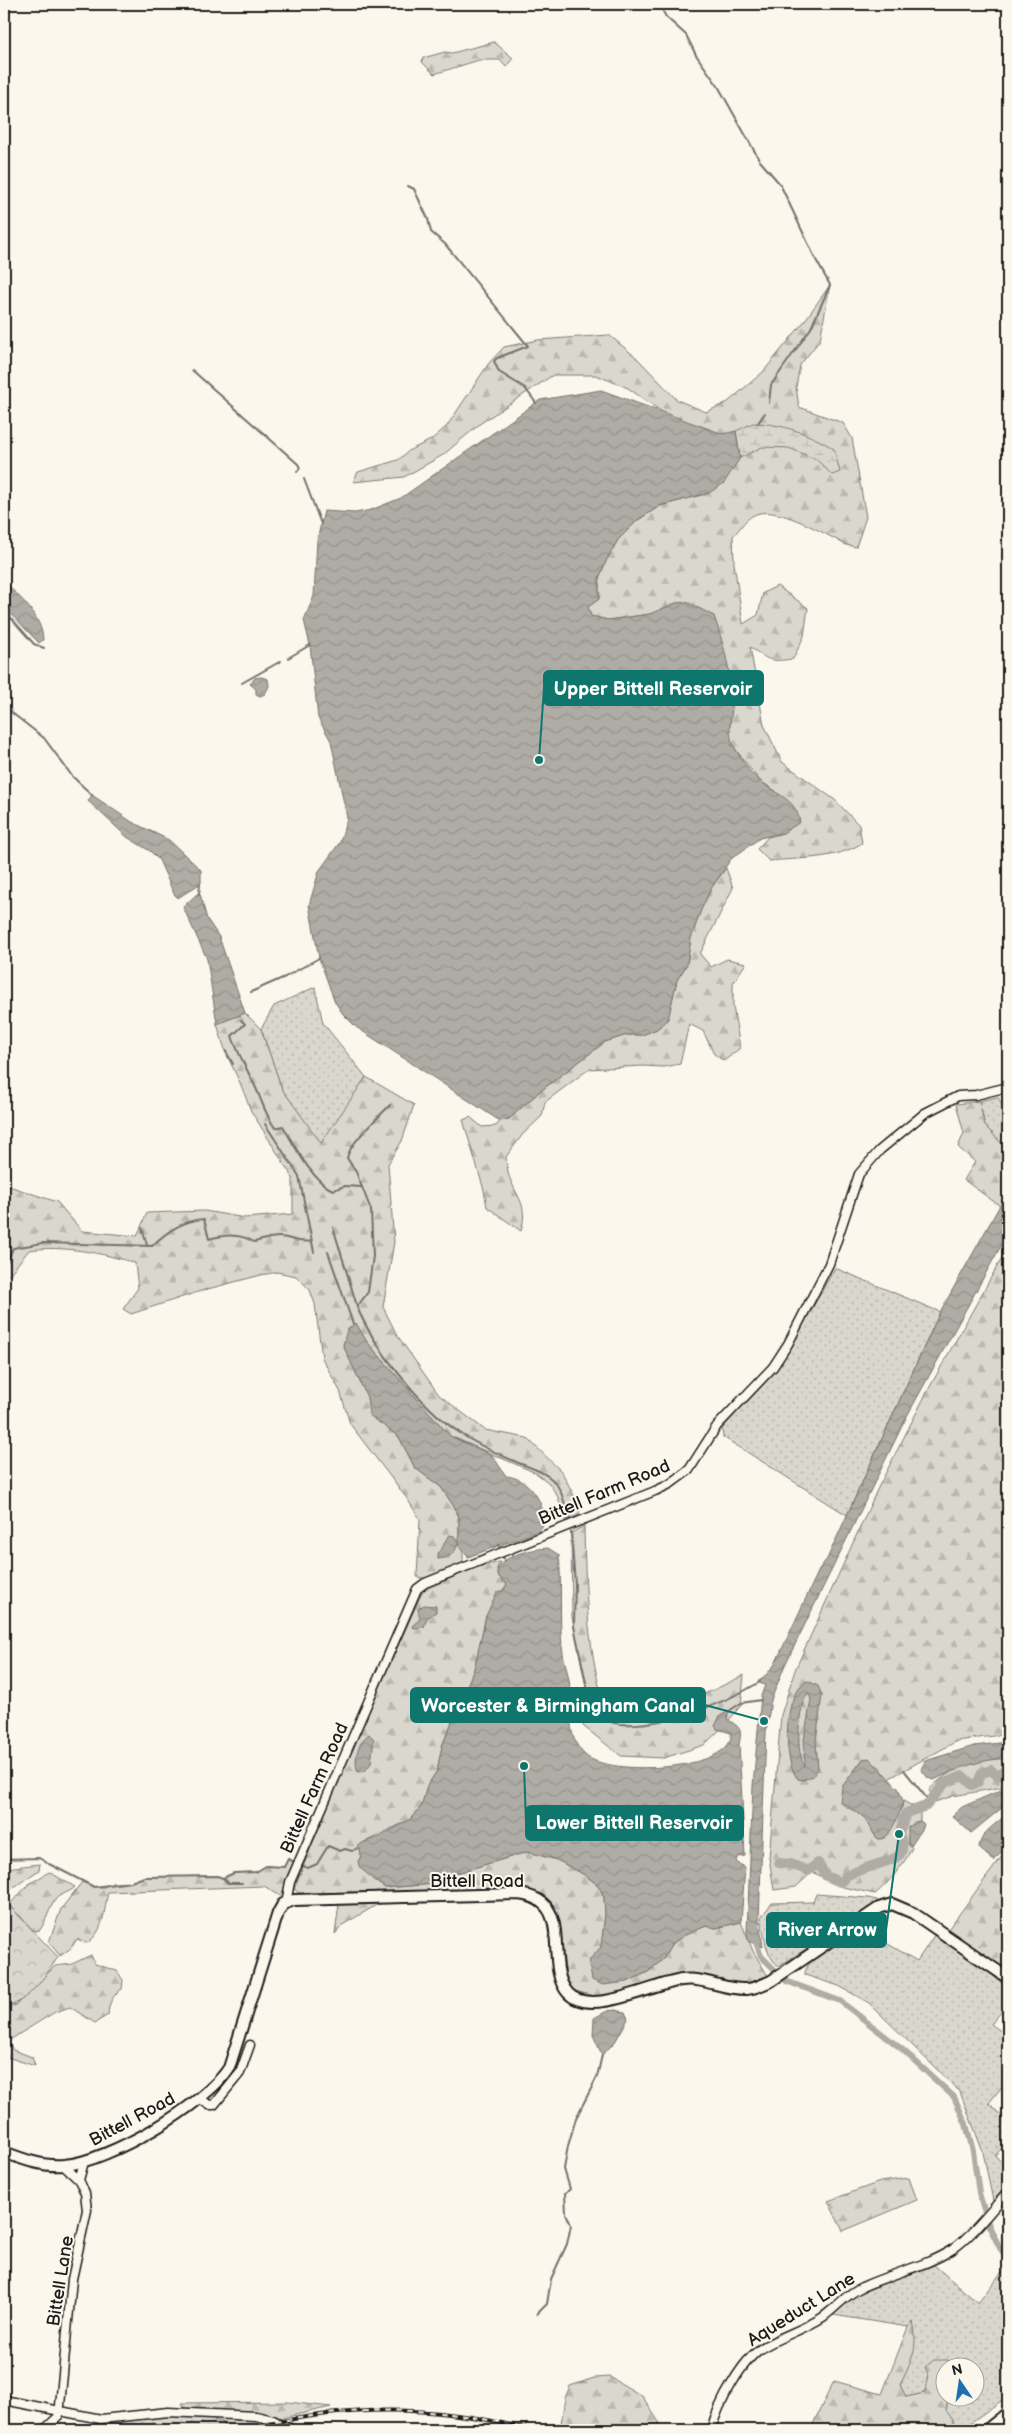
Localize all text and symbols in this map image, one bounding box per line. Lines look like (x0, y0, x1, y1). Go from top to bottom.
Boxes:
callout: Upper Bittell Reservoir (544, 671, 763, 705)
text: Upper Bittell Reservoir (554, 678, 753, 701)
street label: Bittell Farm Road (535, 1455, 673, 1530)
callout: Worcester & Birmingham Canal (411, 1688, 705, 1722)
text: Worcester & Birmingham Canal (421, 1695, 695, 1718)
street label: Bittell Farm Road (276, 1720, 353, 1857)
callout: Lower Bittell Reservoir (526, 1806, 743, 1840)
text: Lower Bittell Reservoir (536, 1812, 733, 1835)
street label: Bittell Road (430, 1871, 524, 1892)
callout: River Arrow (767, 1913, 886, 1947)
text: River Arrow (777, 1919, 877, 1942)
street label: Bittell Road (86, 2088, 179, 2151)
street label: Bittell Lane (43, 2234, 78, 2328)
street label: Aqueduct Lane (744, 2268, 859, 2351)
north arrow (934, 2356, 984, 2406)
text: N (950, 2360, 964, 2379)

